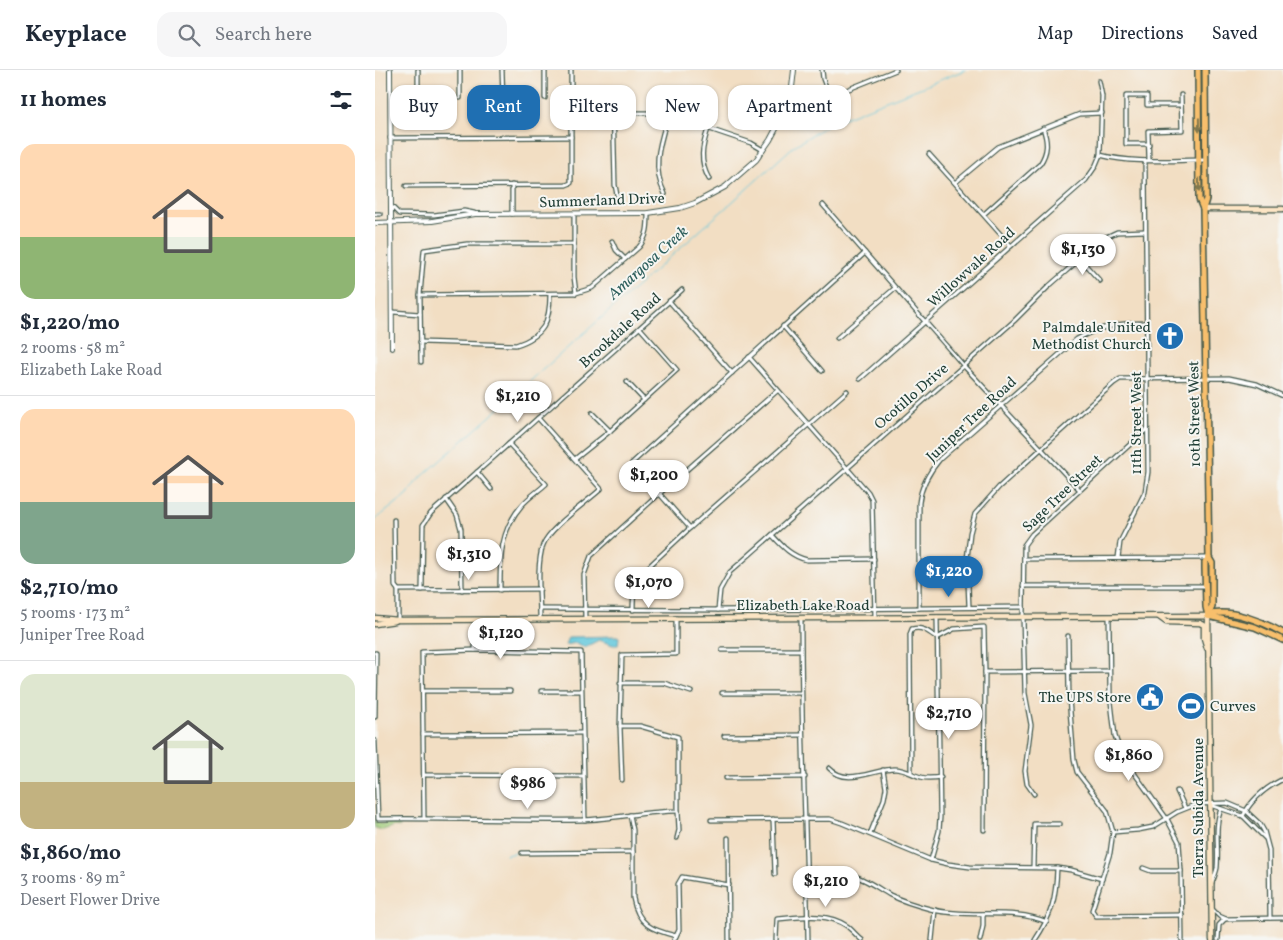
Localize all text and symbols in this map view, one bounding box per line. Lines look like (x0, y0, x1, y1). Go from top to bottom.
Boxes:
search box (157, 12, 507, 57)
text: Keyplace (25, 18, 127, 52)
icon: search (175, 21, 203, 49)
text: Search here (215, 22, 312, 48)
text: Map (1037, 22, 1073, 47)
text: Directions (1101, 22, 1184, 47)
text: Saved (1212, 22, 1258, 47)
chip: Buy (390, 85, 457, 130)
chip: Rent (467, 85, 540, 130)
chip: Filters (550, 85, 636, 130)
chip: New (646, 85, 718, 130)
chip: Apartment (728, 85, 851, 130)
text: 11 homes (20, 86, 107, 115)
icon: filters (327, 86, 355, 114)
one-way arrow (1195, 117, 1203, 133)
icon: home (143, 176, 233, 266)
one-way arrow (1195, 177, 1203, 193)
street label: Summerland Drive (539, 189, 665, 214)
water label: Amargosa Creek (603, 221, 694, 306)
street label: Willowvale Road (924, 223, 1020, 313)
pin: $1,130 (1042, 234, 1124, 276)
text: $1,130 (1061, 239, 1105, 261)
street label: Brookdale Road (575, 289, 667, 374)
text: $1,220/mo (20, 309, 120, 338)
place label: Palmdale United Methodist Church (1032, 318, 1151, 356)
church icon: Palmdale United Methodist Church (1155, 321, 1185, 351)
text: 2 rooms · 58 m² (20, 338, 125, 360)
street label: Ocotillo Drive (870, 359, 954, 435)
text: Elizabeth Lake Road (20, 360, 162, 382)
street label: 10th Street West (1184, 361, 1207, 467)
street label: 11th Street West (1127, 371, 1148, 475)
street label: Juniper Tree Road (922, 373, 1022, 468)
pin: $1,210 (477, 380, 559, 423)
text: $1,210 (496, 386, 540, 408)
icon: home (143, 442, 233, 532)
street label: Sage Tree Street (1018, 450, 1108, 538)
pin: $1,200 (613, 460, 695, 502)
text: $1,200 (630, 465, 678, 487)
pin: $1,310 (428, 538, 510, 581)
text: $1,310 (447, 544, 491, 566)
pin: $1,220 (908, 556, 990, 598)
text: $1,220 (926, 561, 972, 583)
pin: $1,070 (608, 566, 690, 609)
text: $1,070 (626, 572, 672, 594)
text: $2,710/mo (20, 574, 118, 603)
street label: Elizabeth Lake Road (736, 596, 870, 617)
text: 5 rooms · 173 m² (20, 603, 130, 625)
pin: $1,120 (460, 618, 542, 660)
text: $1,120 (479, 623, 523, 645)
text: Juniper Tree Road (20, 625, 145, 647)
public building icon: The UPS Store (1135, 682, 1165, 712)
place label: The UPS Store (1039, 688, 1131, 709)
sports icon: Curves (1176, 691, 1206, 721)
place label: Curves (1210, 697, 1256, 718)
pin: $2,710 (908, 698, 990, 740)
text: $2,710 (926, 703, 972, 725)
icon: home (143, 707, 233, 797)
street label: Tierra Subida Avenue (1189, 738, 1210, 878)
pin: $1,860 (1088, 740, 1170, 782)
text: $1,860 (1105, 745, 1153, 767)
pin: $986 (498, 768, 558, 810)
text: $986 (510, 773, 546, 795)
text: $1,860/mo (20, 839, 121, 868)
pin: $1,210 (785, 866, 867, 908)
text: 3 rooms · 89 m² (20, 868, 125, 890)
text: $1,210 (804, 871, 848, 893)
text: Desert Flower Drive (20, 890, 160, 912)

